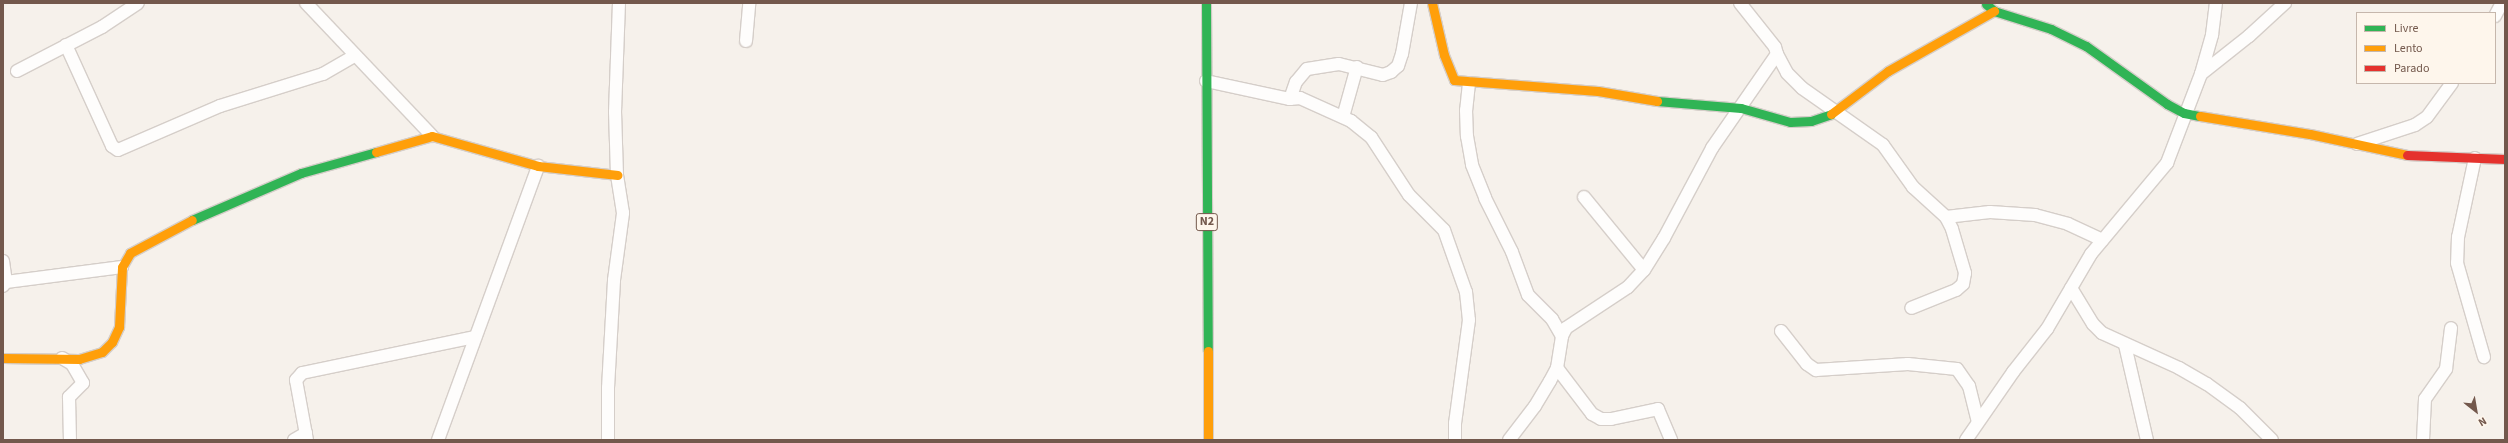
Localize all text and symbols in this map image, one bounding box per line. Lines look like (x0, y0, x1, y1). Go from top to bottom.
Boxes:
legend (2356, 12, 2496, 84)
text: Livre (2394, 20, 2418, 37)
text: Lento (2394, 40, 2423, 57)
text: Parado (2394, 60, 2429, 77)
road number: N2 (1195, 212, 1219, 232)
north arrow (2456, 391, 2496, 431)
text: N (2475, 413, 2489, 430)

